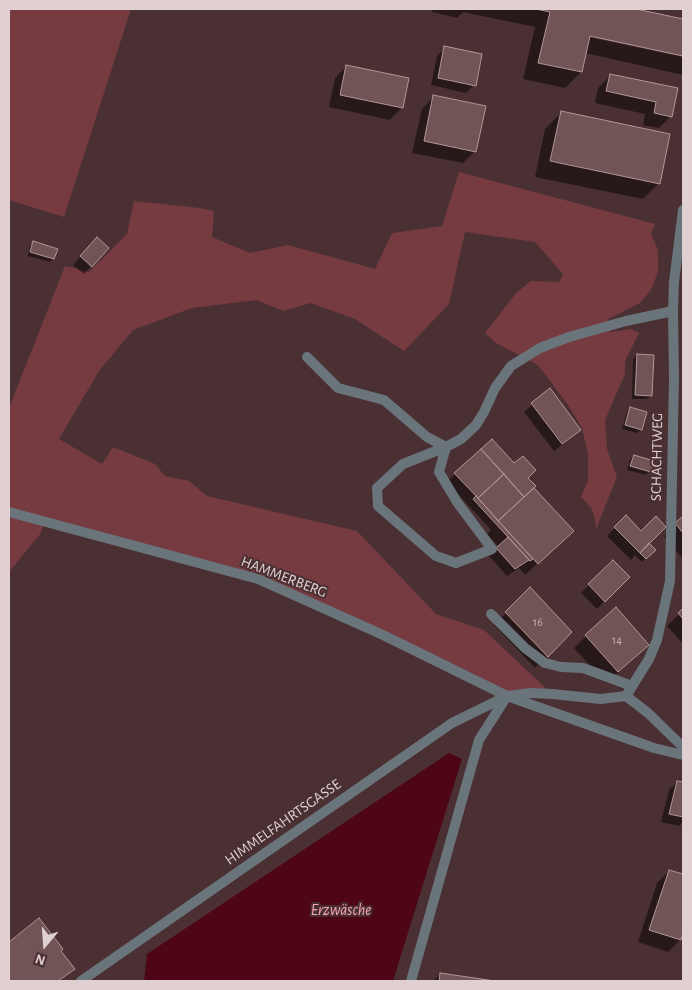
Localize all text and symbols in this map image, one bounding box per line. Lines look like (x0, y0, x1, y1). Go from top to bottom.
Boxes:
street label: SCHACHTWEG (647, 413, 667, 501)
street label: HAMMERBERG (238, 552, 330, 602)
house number: 16 (533, 615, 543, 629)
house number: 14 (612, 633, 622, 647)
street label: HIMMELFAHRTSGASSE (222, 775, 344, 869)
water label: Erzwäsche (311, 900, 371, 920)
north arrow (20, 920, 70, 970)
text: N (34, 951, 47, 967)

